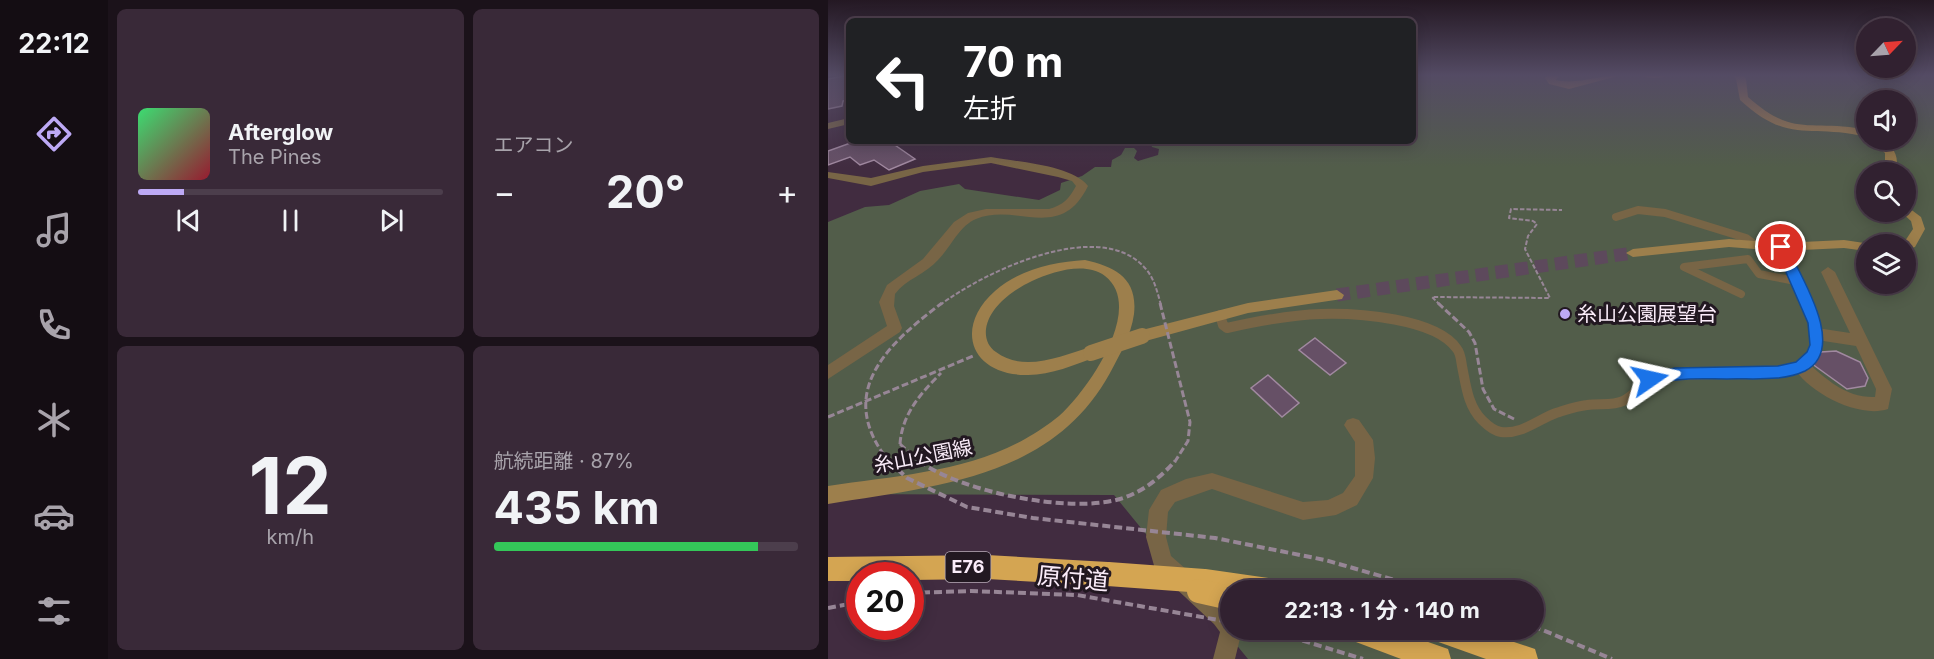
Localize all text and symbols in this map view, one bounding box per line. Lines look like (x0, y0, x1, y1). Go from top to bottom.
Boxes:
north arrow (1856, 18, 1916, 78)
map controls (1856, 18, 1916, 294)
text: 22:12 (18, 27, 90, 60)
text: 70 m (963, 36, 1063, 87)
icon: left (864, 42, 942, 120)
button: sound (1856, 90, 1916, 150)
text: 左折 (963, 92, 1017, 125)
icon: directions (33, 113, 75, 155)
text: Afterglow (228, 119, 333, 145)
text: エアコン (494, 133, 574, 157)
text: The Pines (228, 145, 322, 169)
button: search (1856, 162, 1916, 222)
text: 20° (606, 164, 685, 219)
text: − (494, 172, 515, 212)
text: + (776, 172, 798, 212)
icon: previous (172, 204, 205, 237)
icon: pause (274, 204, 307, 237)
icon: next (375, 204, 408, 237)
icon: music (33, 209, 75, 251)
pin (1755, 221, 1806, 272)
icon: arrive (1764, 230, 1797, 263)
button: layers (1856, 234, 1916, 294)
place label: 糸山公園展望台 (1577, 302, 1717, 326)
icon: phone (33, 304, 75, 346)
marker: 糸山公園展望台 (1558, 307, 1572, 321)
position arrow (1618, 347, 1682, 411)
icon: climate (33, 399, 75, 441)
street label: 糸山公園線 (872, 435, 974, 477)
text: 12 (249, 438, 332, 533)
text: 航続距離 · 87% (494, 449, 634, 473)
text: 435 km (494, 480, 660, 535)
icon: car (33, 495, 75, 537)
text: km/h (266, 525, 314, 549)
road number: E76 (946, 552, 990, 582)
street label: 原付道 (1036, 561, 1110, 596)
speed limit sign: 20 (846, 562, 924, 640)
icon: filters (33, 590, 75, 632)
text: 22:13 · 1 分 · 140 m (1284, 597, 1480, 623)

